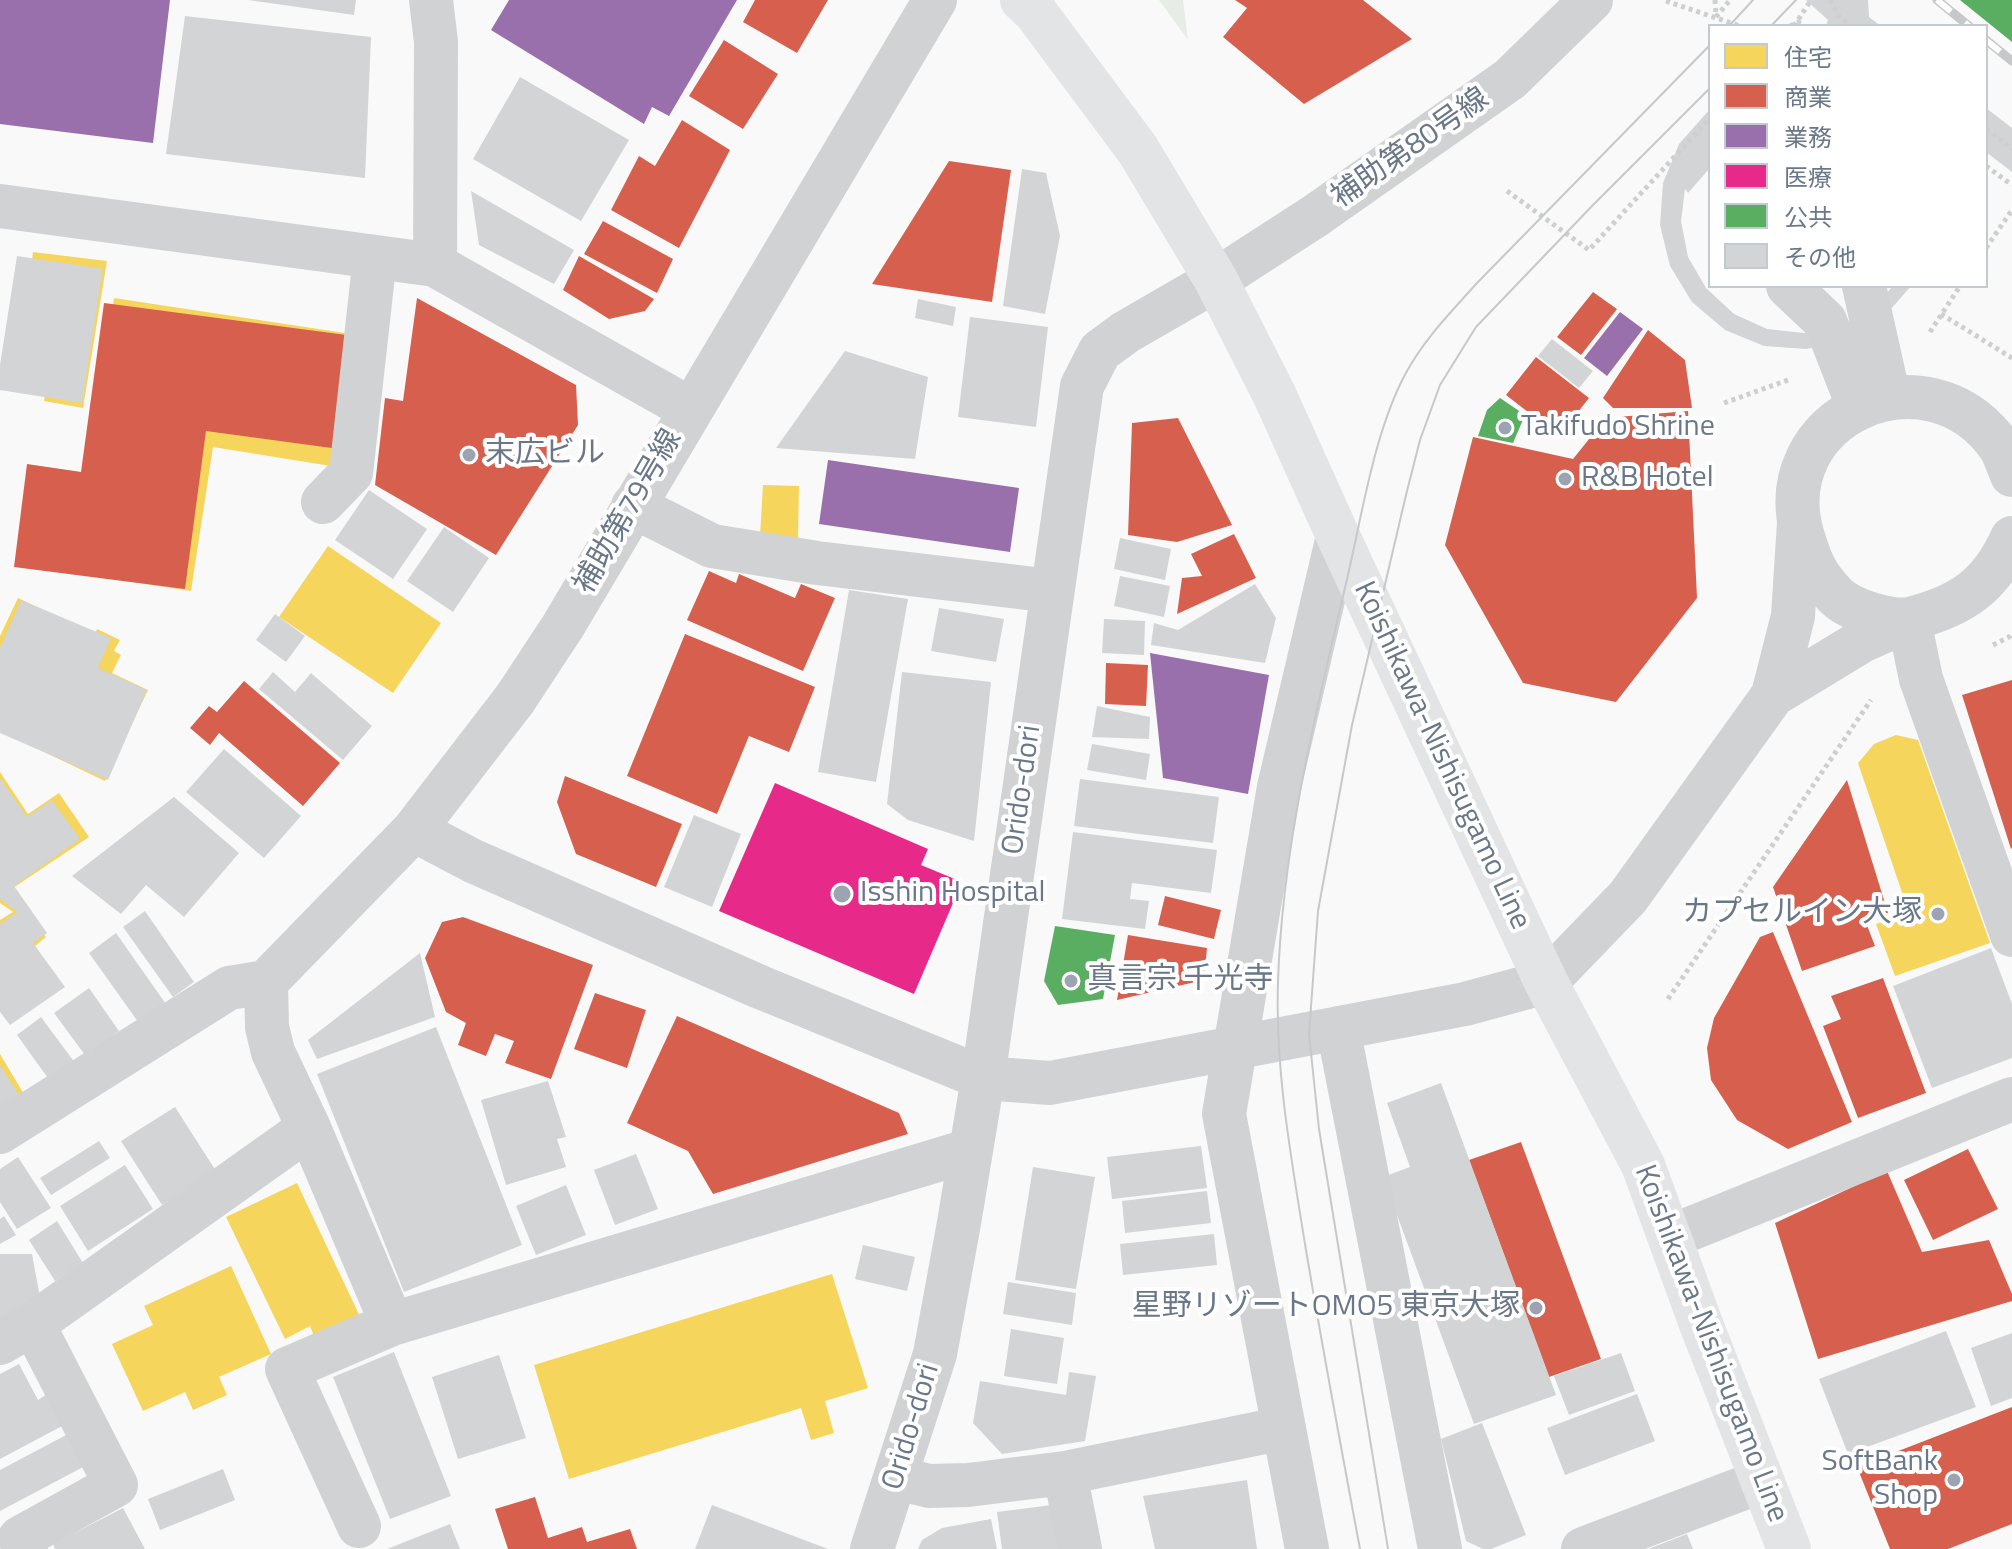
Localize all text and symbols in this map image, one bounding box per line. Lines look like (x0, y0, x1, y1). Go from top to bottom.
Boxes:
legend (1708, 24, 1988, 288)
text: 住宅 (1784, 39, 1832, 75)
text: 商業 (1784, 79, 1832, 115)
street label: 補助第80号線 (1325, 82, 1497, 216)
text: 業務 (1784, 119, 1832, 155)
text: 医療 (1784, 159, 1832, 195)
text: 公共 (1784, 199, 1832, 235)
text: その他 (1784, 239, 1856, 275)
place label: Takifudo Shrine (1521, 410, 1715, 446)
marker: Takifudo Shrine (1496, 419, 1514, 437)
street label: 補助第79号線 (568, 423, 690, 601)
place label: 末広ビル (485, 437, 605, 473)
marker: 末広ビル (460, 446, 478, 464)
place label: R&B Hotel (1581, 461, 1714, 497)
marker: R&B Hotel (1556, 470, 1574, 488)
street label: Koishikawa-Nishisugamo Line (1345, 576, 1537, 936)
street label: Orido-dori (996, 723, 1050, 857)
place label: Isshin Hospital (860, 876, 1045, 912)
marker: Isshin Hospital (831, 883, 853, 905)
place label: カプセルイン大塚 (1682, 896, 1922, 932)
marker: カプセルイン大塚 (1929, 905, 1947, 923)
place label: 真言宗 千光寺 (1087, 963, 1274, 999)
marker: 真言宗 千光寺 (1062, 972, 1080, 990)
street label: Koishikawa-Nishisugamo Line (1625, 1160, 1795, 1528)
place label: 星野リゾートOMO5 東京大塚 (1132, 1290, 1520, 1326)
marker: 星野リゾートOMO5 東京大塚 (1527, 1299, 1545, 1317)
street label: Orido-dori (876, 1359, 948, 1495)
place label: SoftBank Shop (1821, 1445, 1938, 1516)
marker: SoftBank Shop (1945, 1471, 1963, 1489)

